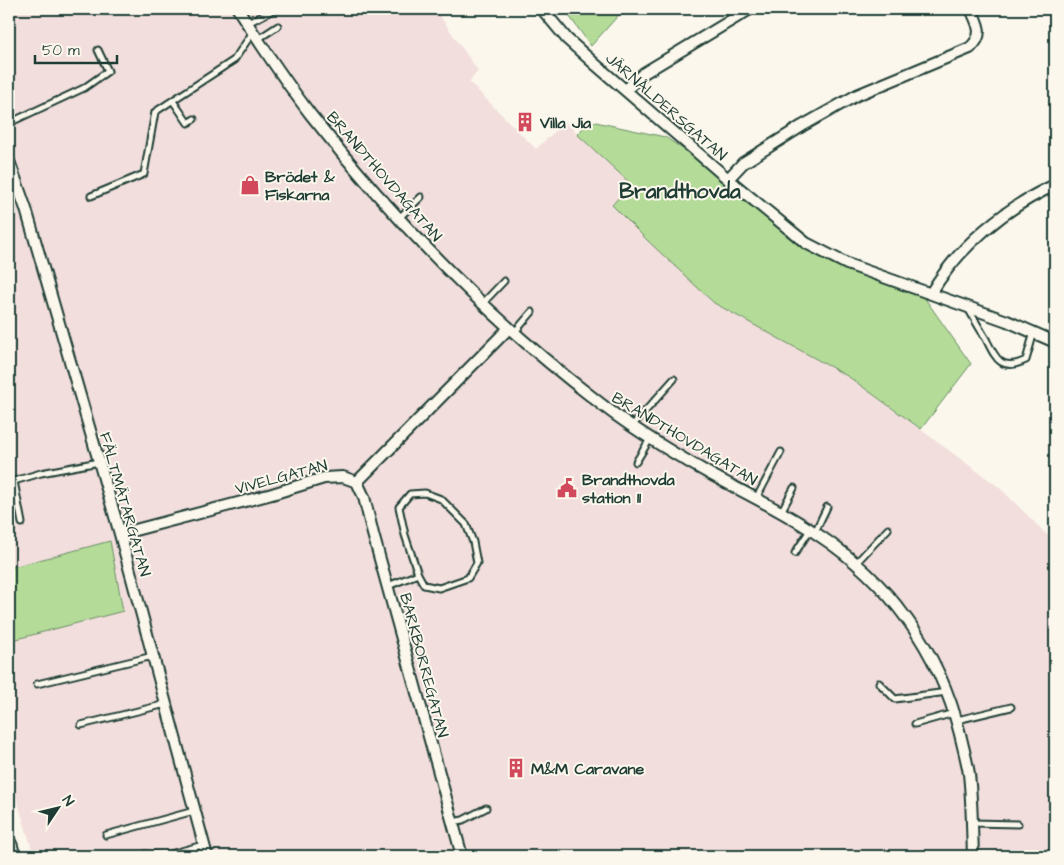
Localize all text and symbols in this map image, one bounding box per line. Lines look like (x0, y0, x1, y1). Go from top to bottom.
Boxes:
scale bar (35, 32, 118, 64)
text: 50 m (42, 40, 80, 61)
street label: JÄRNÅLDERSGATAN (601, 48, 732, 166)
street label: BRANDTHOVDAGATAN (321, 107, 447, 247)
building icon: Villa Jia (514, 111, 536, 133)
place label: Villa Jia (539, 112, 592, 134)
place label: Brödet & Fiskarna (265, 166, 336, 206)
shop icon: Brödet & Fiskarna (239, 174, 261, 196)
district label: Brandthovda (619, 177, 741, 206)
street label: BRANDTHOVDAGATAN (608, 387, 761, 491)
street label: FÄLTMÄTARGATAN (94, 430, 156, 579)
street label: VIVELGATAN (233, 454, 330, 500)
place label: Brandthovda station 11 (582, 469, 675, 509)
public building icon: Brandthovda station 11 (556, 477, 578, 499)
street label: BARKBORREGATAN (394, 591, 454, 740)
building icon: M&M Caravane (505, 757, 527, 779)
place label: M&M Caravane (531, 758, 644, 780)
north arrow (32, 782, 82, 832)
text: N (57, 792, 79, 811)

